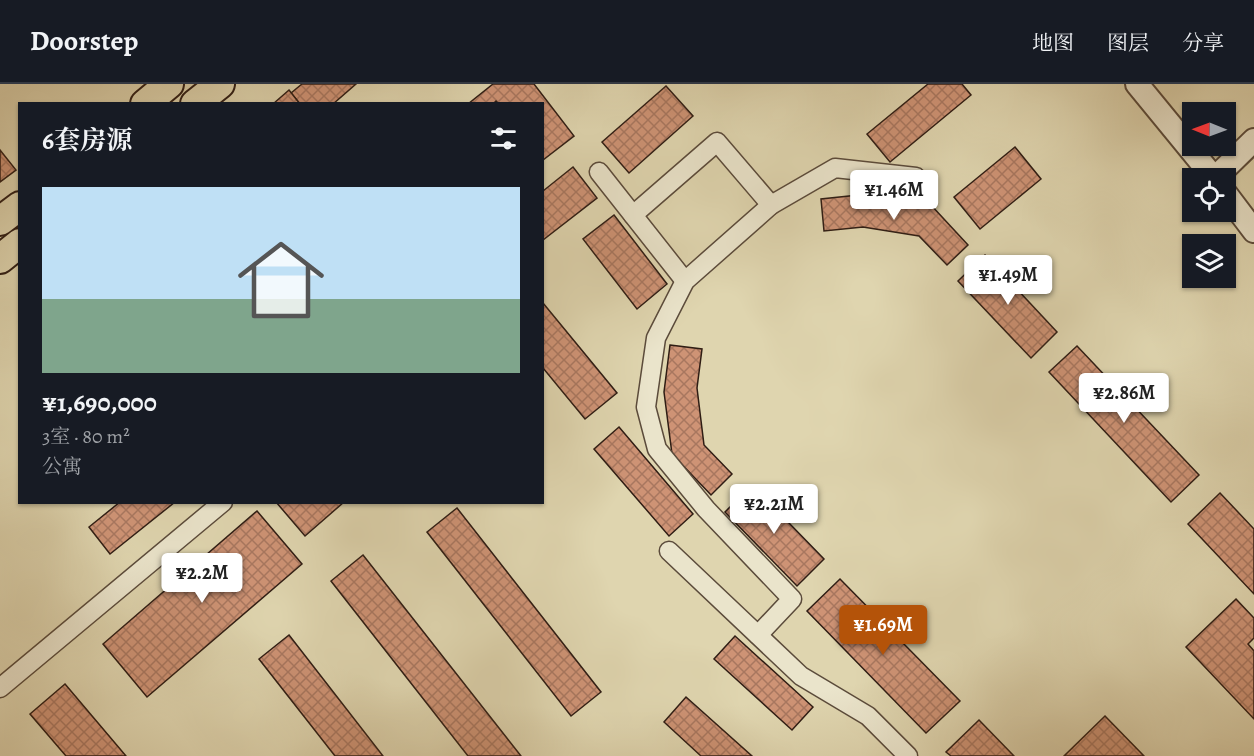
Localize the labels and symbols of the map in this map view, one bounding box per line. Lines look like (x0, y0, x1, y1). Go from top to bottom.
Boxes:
north arrow (1182, 102, 1236, 156)
pin: ¥1.46M (845, 170, 943, 221)
pin: ¥1.49M (959, 255, 1057, 306)
pin: ¥2.86M (1075, 373, 1173, 424)
pin: ¥2.21M (725, 484, 823, 535)
pin: ¥2.2M (160, 553, 244, 604)
pin: ¥1.69M (834, 605, 932, 656)

